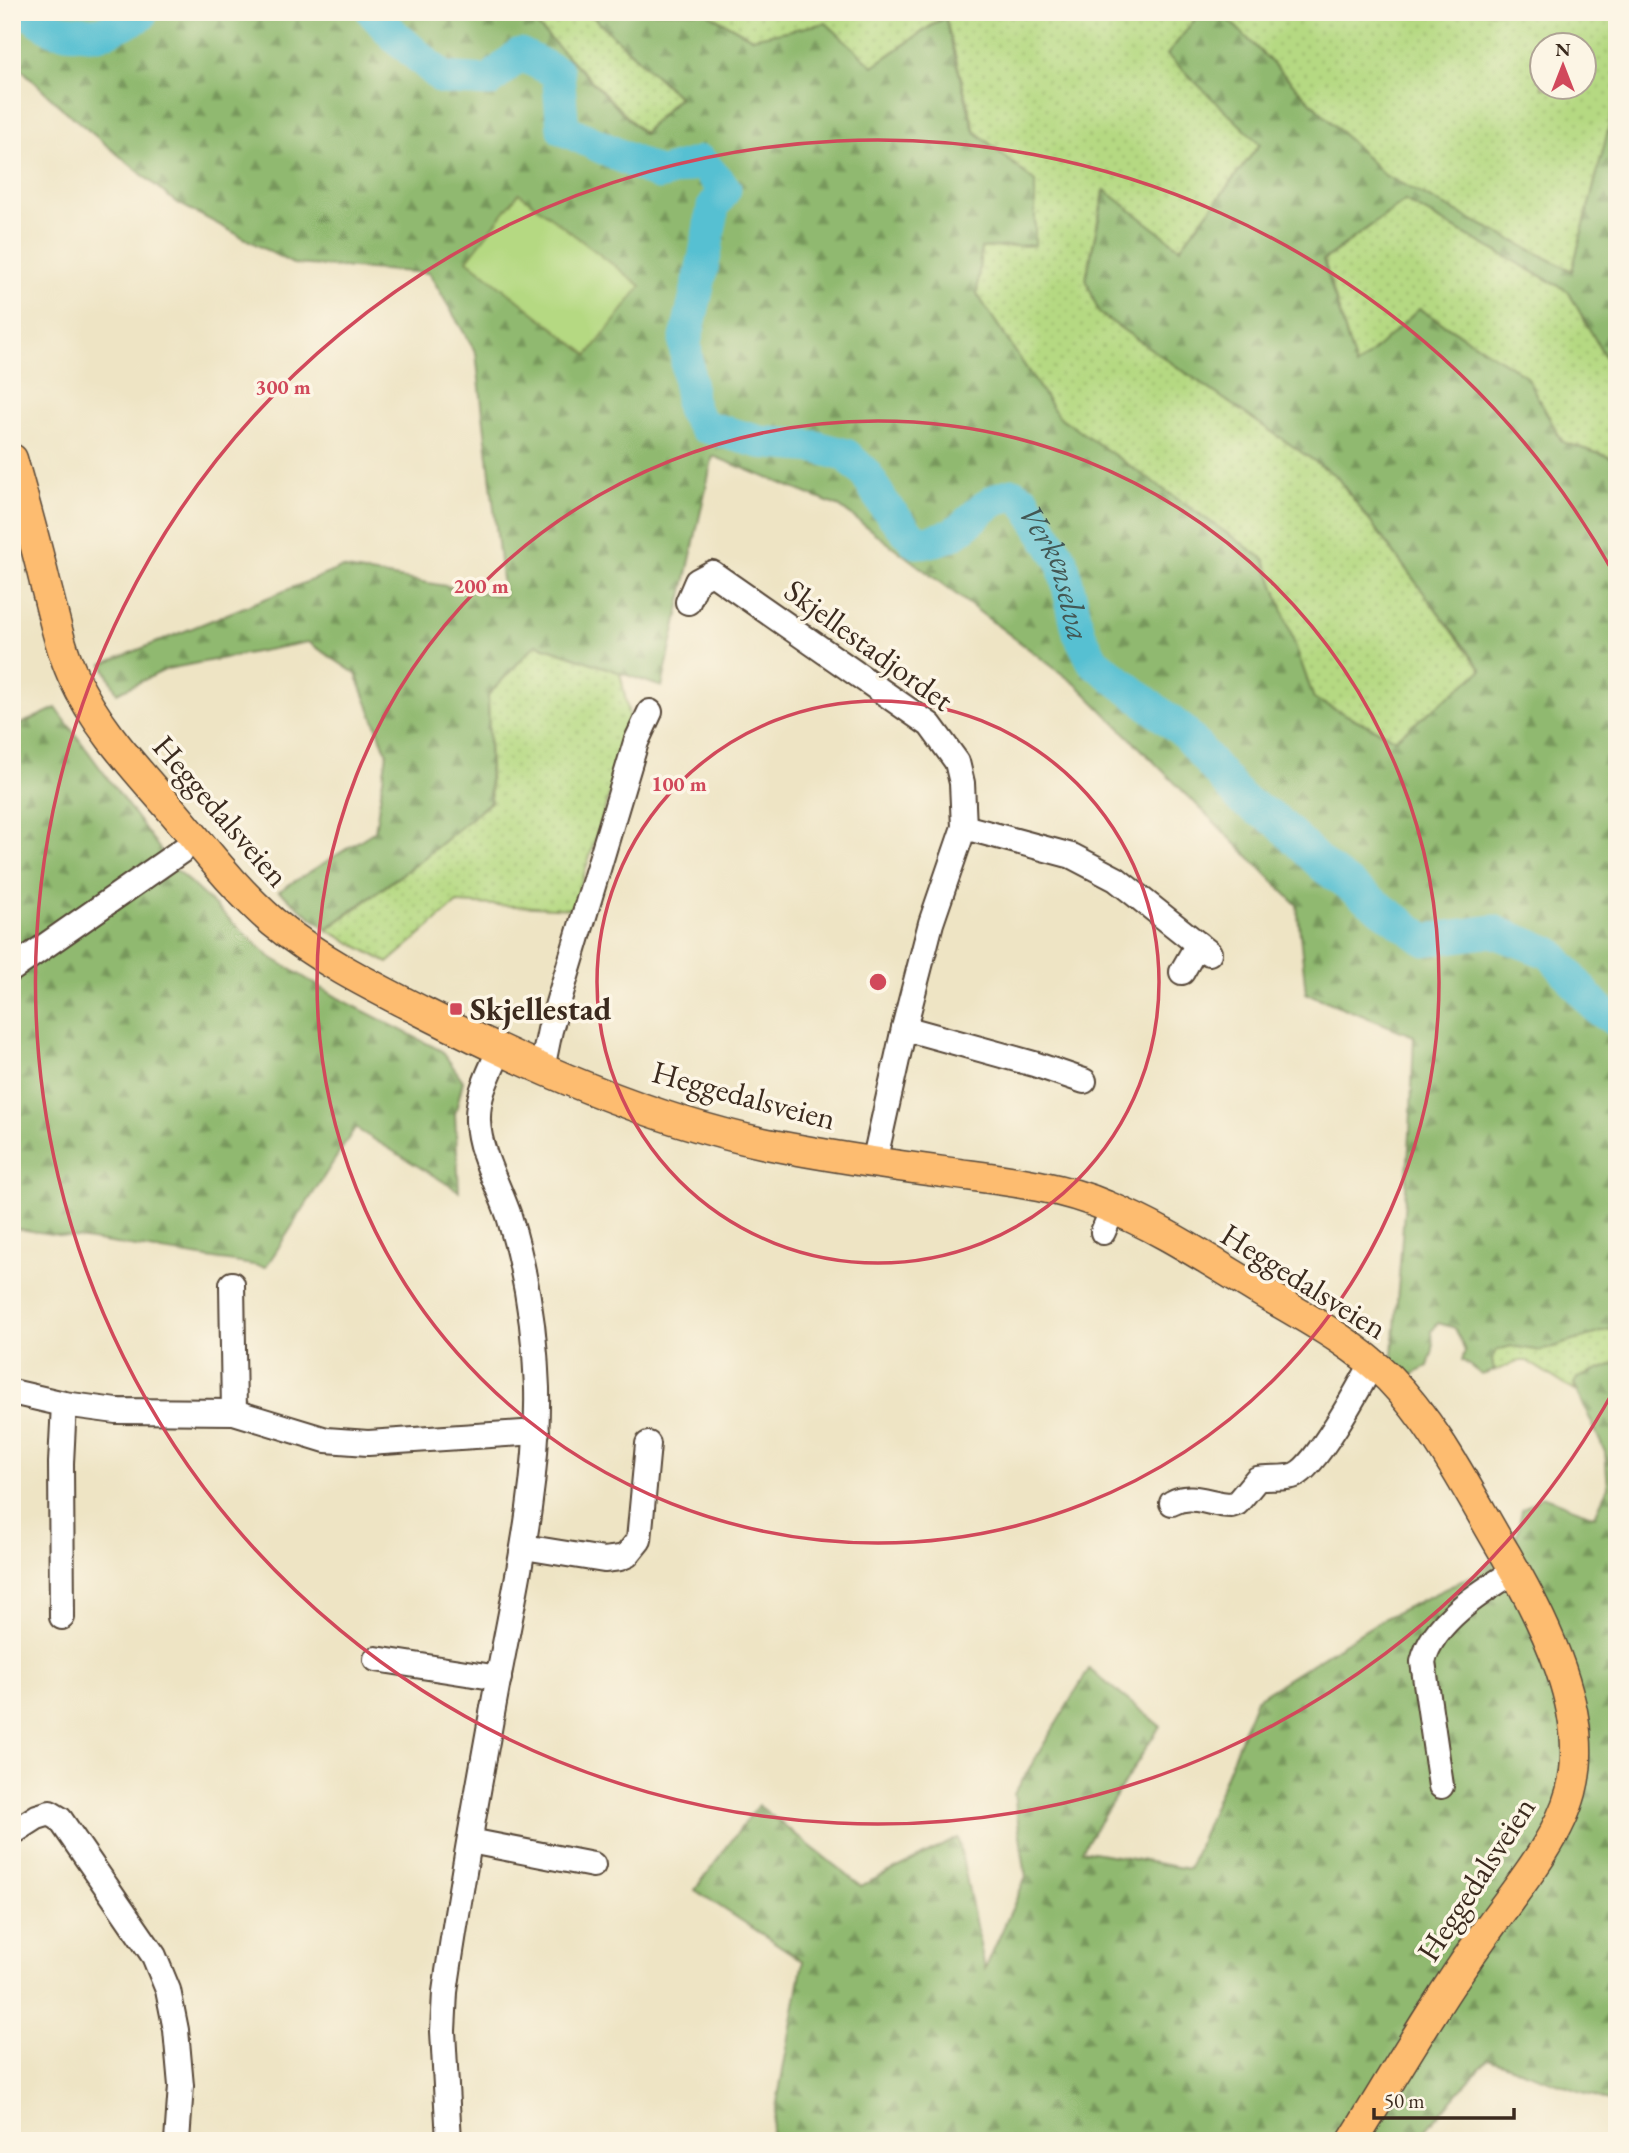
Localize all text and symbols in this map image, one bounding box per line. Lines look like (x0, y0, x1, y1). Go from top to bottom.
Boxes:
north arrow (1528, 32, 1598, 102)
text: N (1555, 37, 1571, 62)
text: 300 m (255, 373, 311, 400)
water label: Verkenselva (1009, 495, 1101, 645)
street label: Skjellestadjordet (776, 569, 962, 721)
text: 200 m (453, 572, 509, 599)
street label: Heggedalsveien (143, 726, 299, 896)
text: 100 m (651, 770, 707, 797)
centre of rings (866, 970, 890, 994)
place label: Skjellestad (470, 988, 612, 1030)
marker: Skjellestad (448, 1001, 464, 1017)
street label: Heggedalsveien (648, 1050, 840, 1140)
street label: Heggedalsveien (1213, 1213, 1395, 1349)
street label: Heggedalsveien (1407, 1789, 1545, 1969)
scale bar (1374, 2076, 1514, 2120)
text: 50 m (1384, 2087, 1425, 2114)

